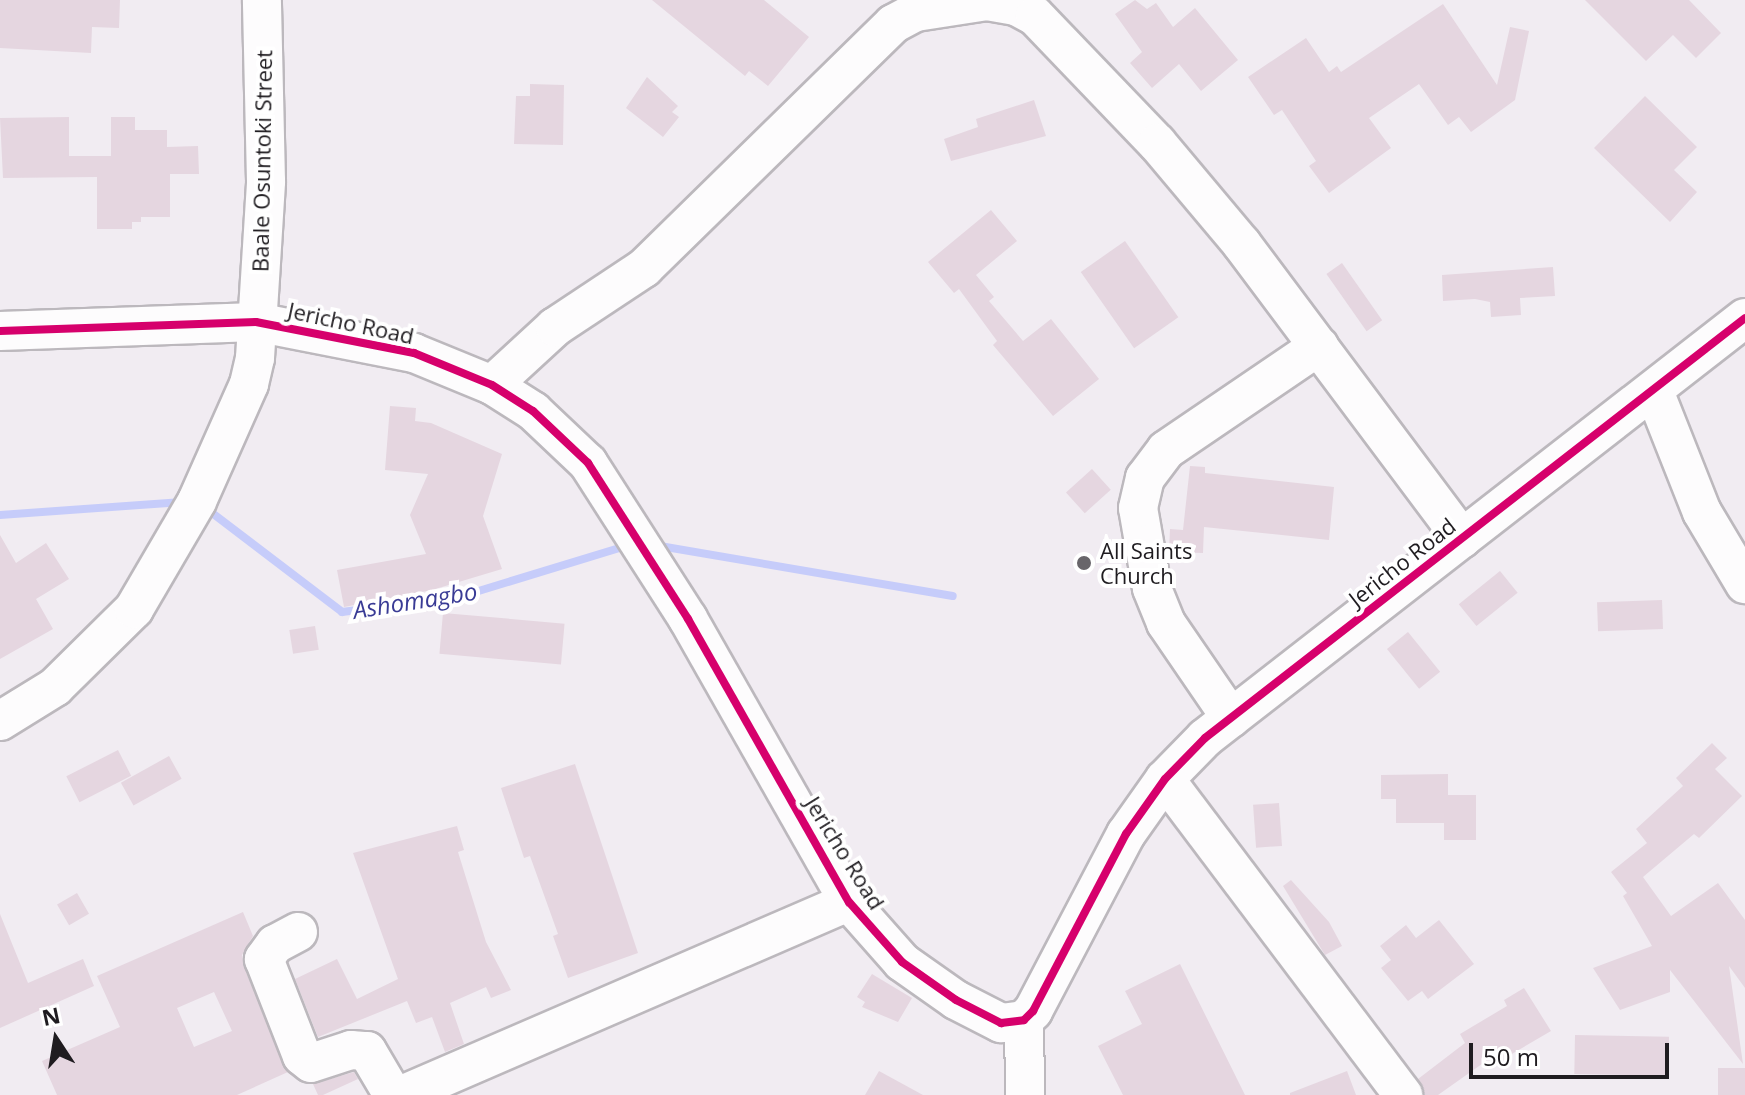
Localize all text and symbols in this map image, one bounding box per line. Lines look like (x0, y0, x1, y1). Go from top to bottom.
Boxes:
street label: Baale Osuntoki Street (247, 50, 277, 272)
street label: Jericho Road (286, 297, 416, 349)
street label: Jericho Road (1343, 512, 1461, 612)
place label: All Saints Church (1100, 537, 1192, 588)
marker: All Saints Church (1075, 554, 1093, 572)
water label: Ashomagbo (351, 576, 479, 624)
street label: Jericho Road (800, 792, 890, 914)
north arrow (16, 999, 96, 1079)
text: N (39, 999, 63, 1032)
scale bar (1473, 1027, 1673, 1077)
text: 50 m (1483, 1040, 1539, 1073)

